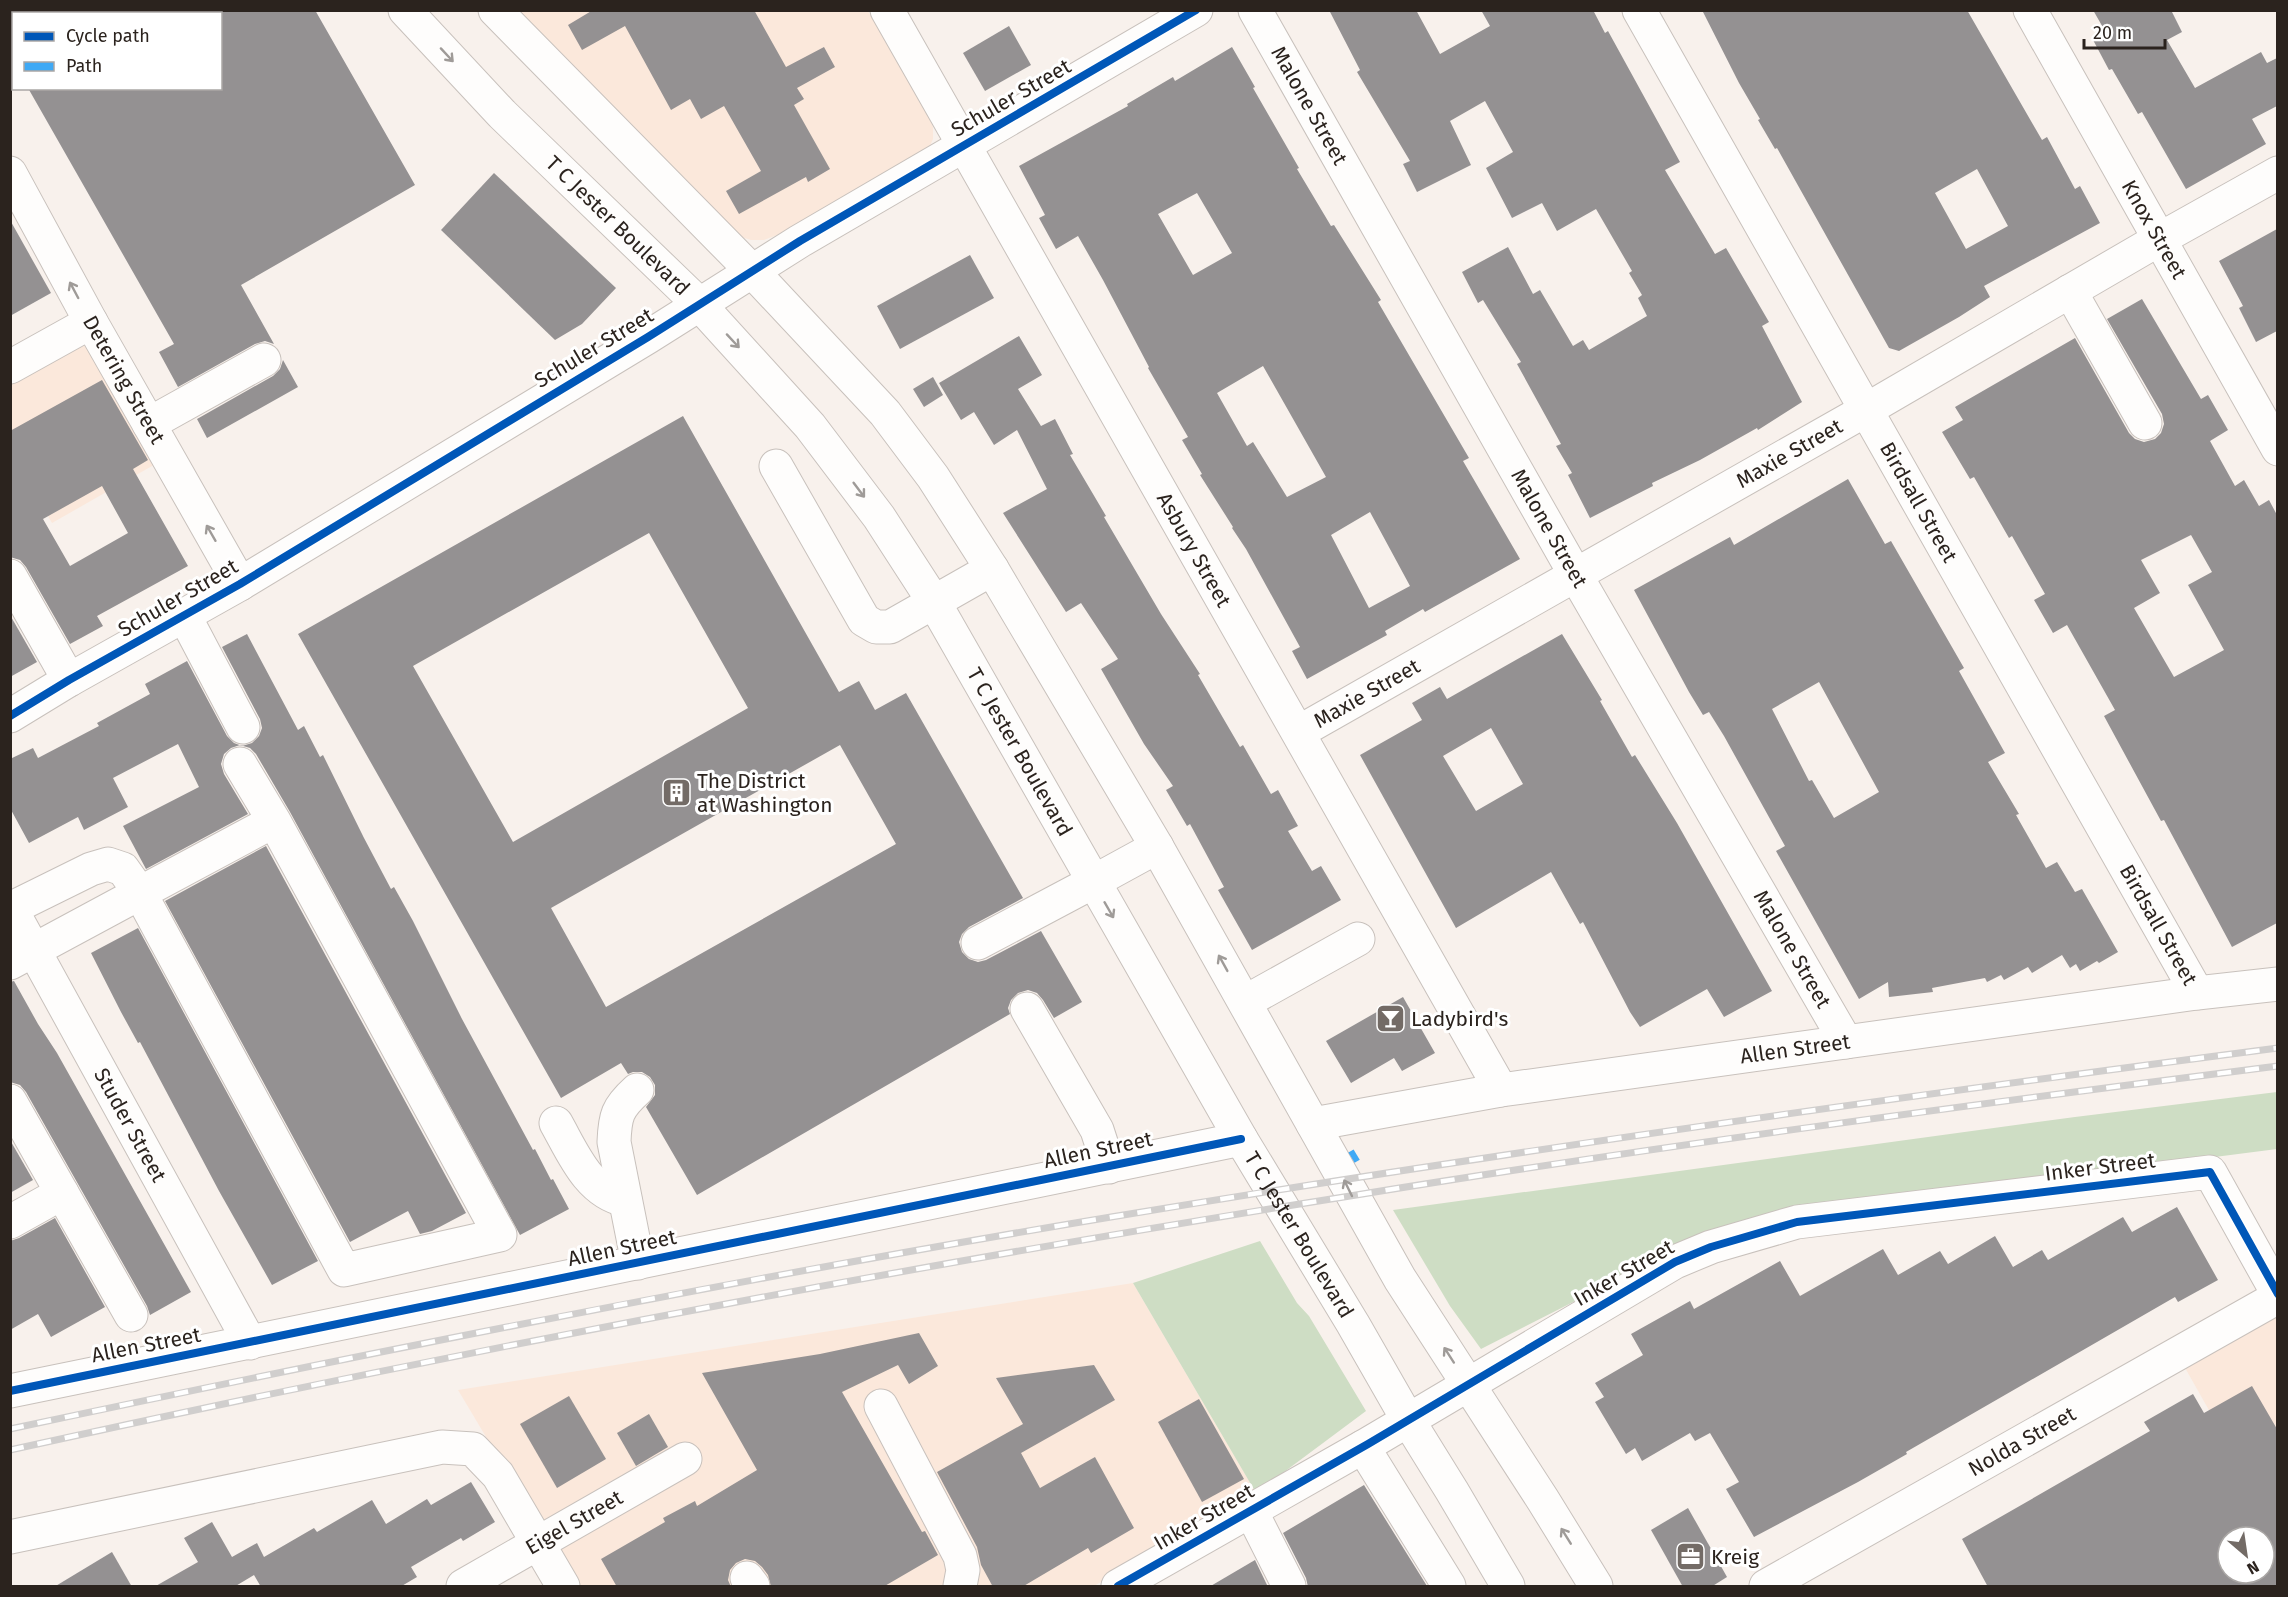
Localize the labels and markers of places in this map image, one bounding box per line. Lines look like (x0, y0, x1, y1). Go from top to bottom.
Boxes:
place label: The District at Washington (697, 768, 833, 818)
building icon: The District at Washington (660, 777, 692, 809)
bar icon: Ladybird's (1374, 1003, 1406, 1035)
place label: Ladybird's (1411, 1006, 1508, 1032)
office icon: Kreig (1674, 1541, 1706, 1573)
place label: Kreig (1711, 1544, 1759, 1570)

